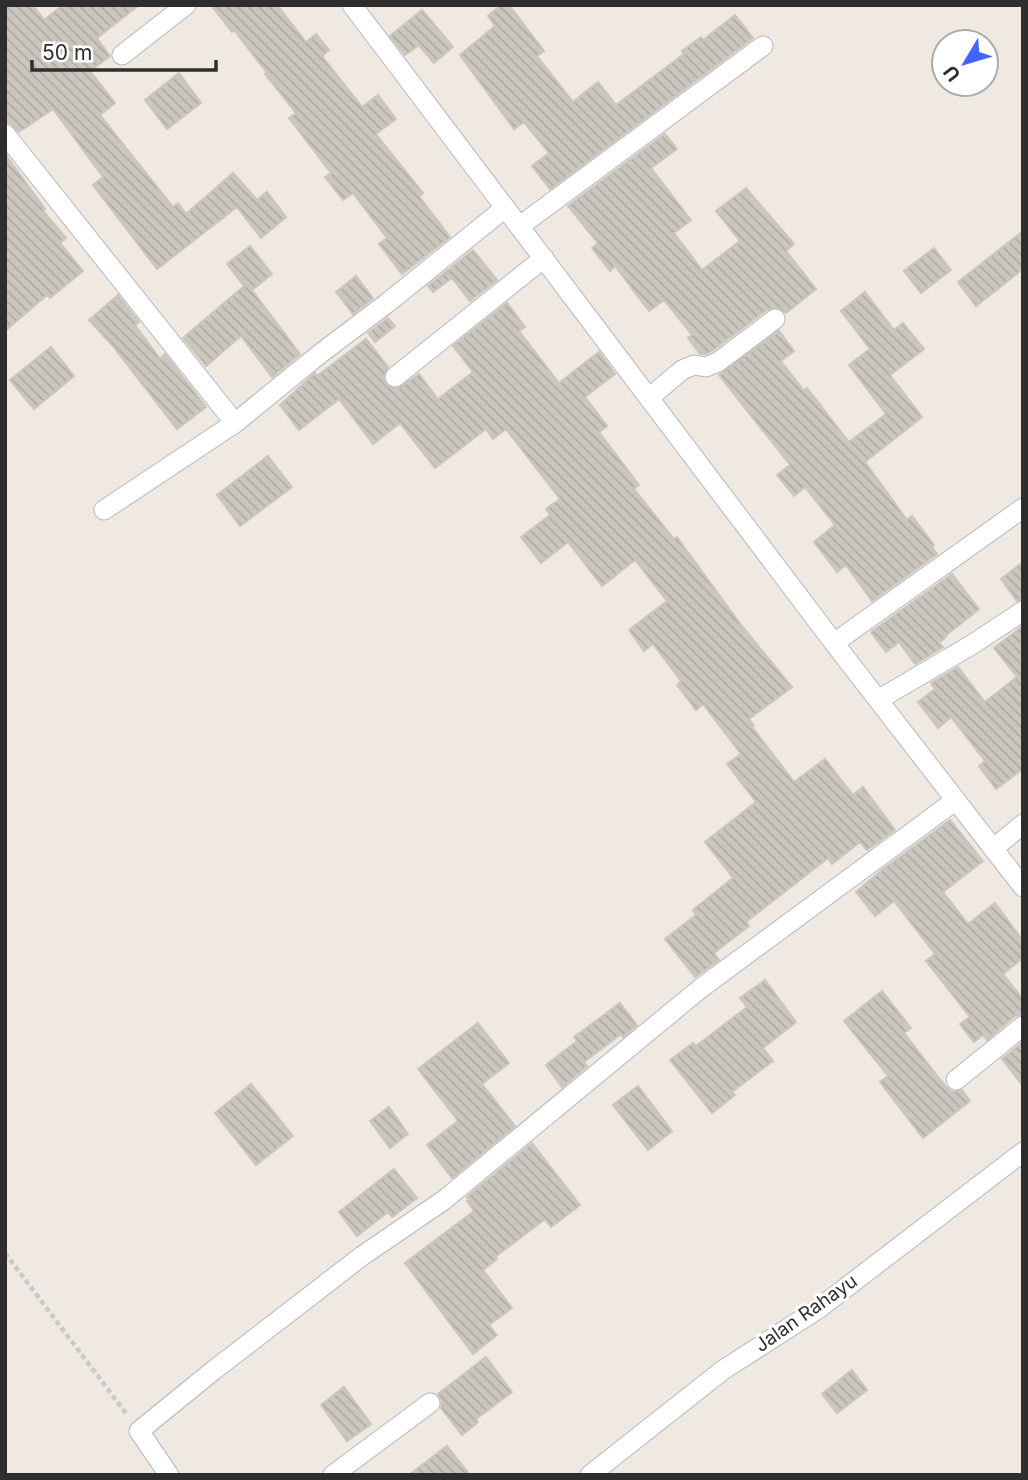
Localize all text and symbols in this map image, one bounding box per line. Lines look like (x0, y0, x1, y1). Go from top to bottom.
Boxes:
scale bar (32, 28, 215, 72)
north arrow (930, 28, 1000, 98)
text: 50 m (42, 40, 92, 65)
text: U (939, 61, 965, 86)
street label: Jalan Rahayu (750, 1269, 862, 1357)

